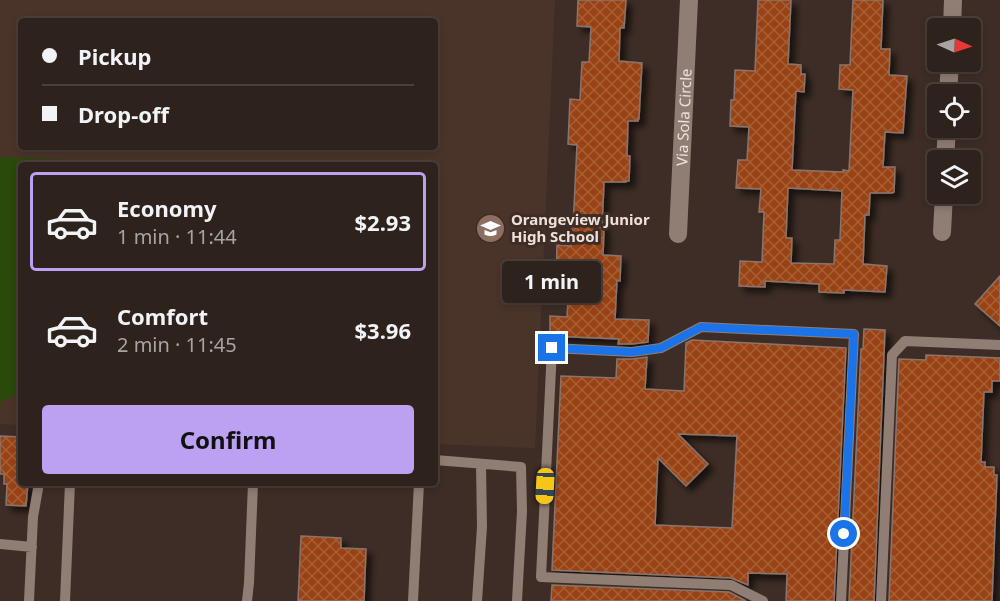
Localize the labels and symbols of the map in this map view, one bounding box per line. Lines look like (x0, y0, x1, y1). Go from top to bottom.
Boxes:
north arrow (927, 18, 981, 72)
street label: Via Sola Circle (671, 68, 696, 166)
place label: Orangeview Junior High School (511, 209, 650, 246)
school or university icon: Orangeview Junior High School (474, 212, 506, 244)
callout: 1 min (502, 261, 602, 303)
route end (538, 334, 565, 361)
car (535, 468, 555, 504)
route start (830, 520, 857, 547)

